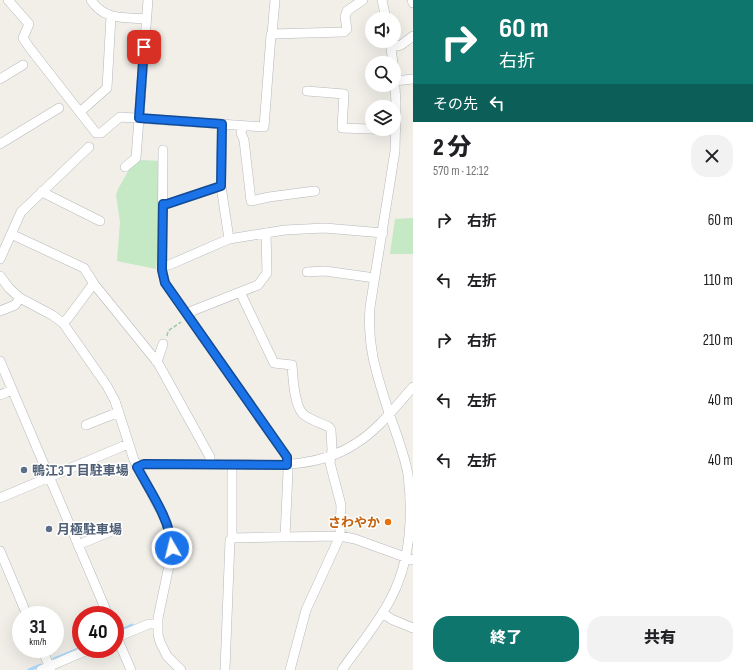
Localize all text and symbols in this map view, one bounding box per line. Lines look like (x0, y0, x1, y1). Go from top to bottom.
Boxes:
map controls (365, 12, 401, 136)
button: sound (365, 12, 401, 48)
text: 60 m (499, 12, 548, 45)
icon: right (433, 16, 485, 68)
pin (127, 30, 161, 64)
icon: arrive (133, 36, 155, 58)
text: 右折 (499, 51, 535, 72)
button: search (365, 56, 401, 92)
icon: left (486, 92, 508, 114)
text: その先 (433, 95, 478, 114)
button: layers (365, 100, 401, 136)
text: 2 分 (433, 133, 471, 162)
button: close (691, 135, 733, 177)
text: 570 m · 12:12 (433, 163, 489, 179)
icon: right (433, 209, 455, 231)
text: 60 m (708, 211, 733, 230)
text: 右折 (467, 212, 497, 231)
icon: left (433, 269, 455, 291)
text: 110 m (704, 271, 733, 290)
text: 左折 (467, 272, 497, 291)
icon: right (433, 329, 455, 351)
text: 210 m (703, 331, 733, 350)
text: 右折 (467, 332, 497, 351)
icon: left (433, 389, 455, 411)
text: 40 m (708, 391, 733, 410)
text: 左折 (467, 392, 497, 411)
icon: left (433, 449, 455, 471)
text: 40 m (708, 451, 733, 470)
text: 左折 (467, 452, 497, 471)
place label: 鴨江3丁目駐車場 (32, 463, 129, 479)
marker: 鴨江3丁目駐車場 (19, 465, 29, 475)
place label: さわやか (328, 515, 380, 531)
marker: さわやか (383, 517, 393, 527)
place label: 月極駐車場 (57, 522, 122, 538)
marker: 月極駐車場 (44, 524, 54, 534)
position arrow (151, 527, 193, 569)
speed limit sign: 40 (72, 606, 124, 658)
text: 31 (30, 615, 46, 639)
button: 終了 (433, 616, 579, 662)
button: 共有 (587, 616, 733, 662)
text: km/h (29, 636, 47, 648)

